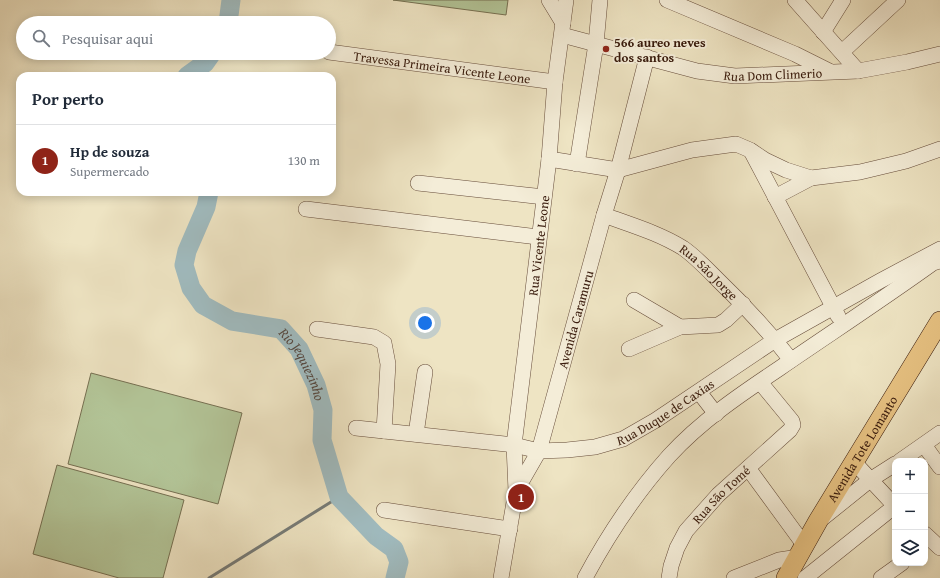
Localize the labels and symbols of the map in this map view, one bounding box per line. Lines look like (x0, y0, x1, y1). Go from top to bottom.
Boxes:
place label: 566 aureo neves dos santos (614, 33, 706, 67)
marker: 566 aureo neves dos santos (601, 44, 611, 54)
street label: Travessa Primeira Vicente Leone (352, 46, 532, 88)
street label: Rua Dom Climerio (723, 63, 823, 86)
street label: Rua Vicente Leone (523, 194, 554, 297)
street label: Rua São Jorge (676, 239, 743, 304)
street label: Avenida Caramuru (553, 268, 598, 371)
your location (415, 313, 435, 333)
water label: Rio Jequiezinho (274, 322, 330, 403)
street label: Rua Duque de Caxias (615, 374, 718, 450)
street label: Avenida Tote Lomanto (822, 392, 902, 506)
street label: Rua São Tomé (687, 461, 754, 528)
pin: 1 (508, 482, 534, 512)

